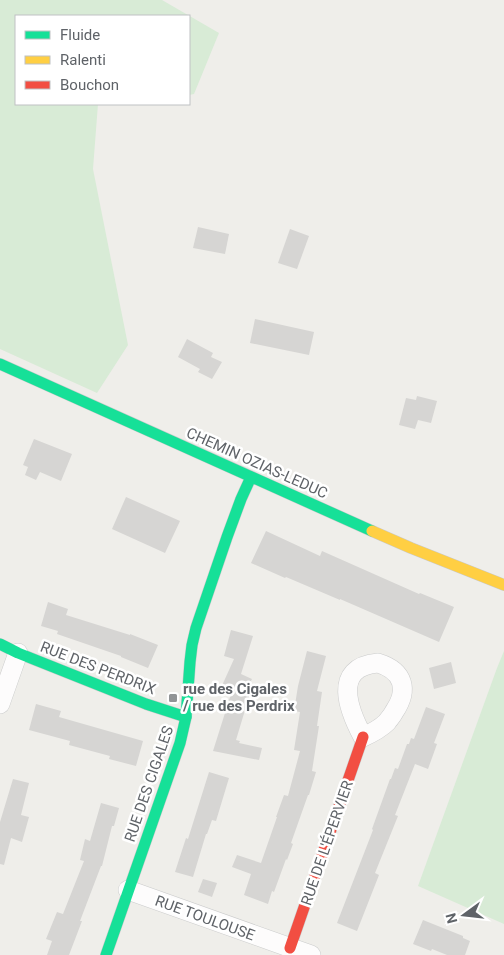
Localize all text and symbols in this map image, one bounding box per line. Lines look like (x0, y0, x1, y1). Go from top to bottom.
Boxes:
legend (15, 15, 190, 105)
text: Fluide (60, 26, 100, 44)
text: Ralenti (60, 51, 106, 69)
text: Bouchon (60, 76, 119, 94)
street label: CHEMIN OZIAS-LEDUC (184, 424, 331, 502)
street label: RUE DES PERDRIX (38, 638, 159, 699)
place label: rue des Cigales / rue des Perdrix (182, 680, 295, 715)
marker: rue des Cigales / rue des Perdrix (167, 692, 179, 704)
street label: RUE DES CIGALES (121, 724, 177, 844)
street label: RUE DE L'ÉPERVIER (297, 778, 357, 908)
north arrow (439, 890, 489, 940)
street label: RUE TOULOUSE (153, 892, 258, 945)
text: N (442, 912, 460, 925)

